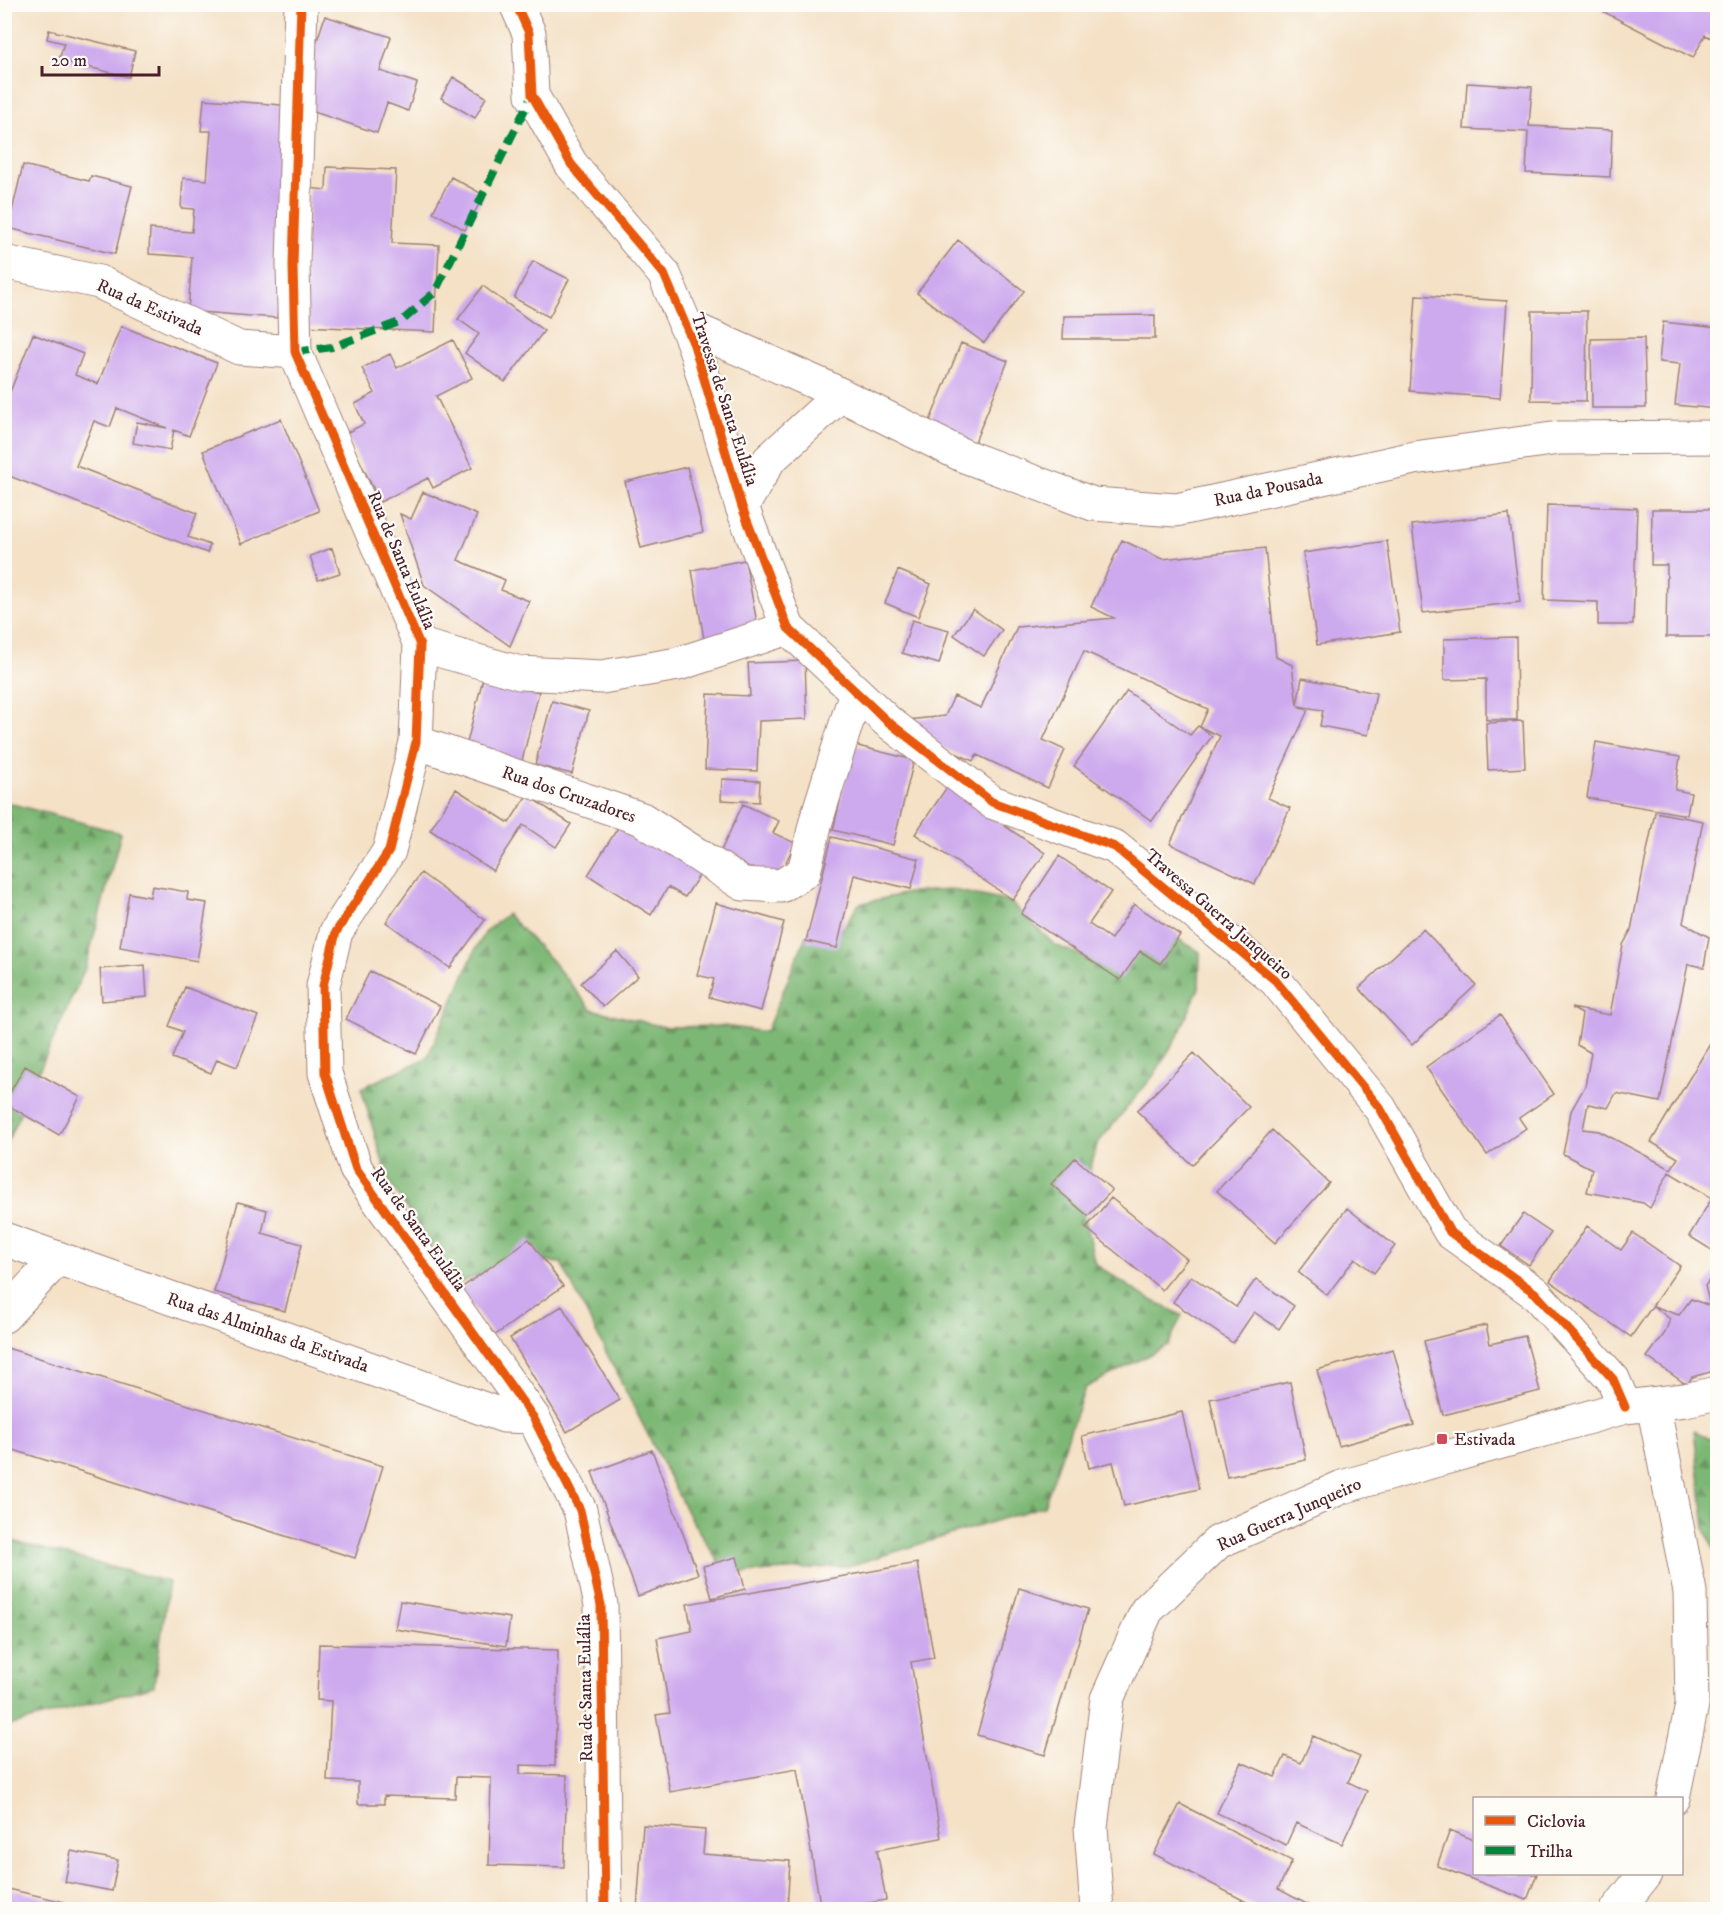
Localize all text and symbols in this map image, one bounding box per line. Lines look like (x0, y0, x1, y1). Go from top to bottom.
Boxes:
scale bar (42, 39, 159, 77)
text: 20 m (51, 50, 87, 72)
street label: Rua da Estivada (93, 275, 206, 341)
street label: Travessa de Santa Eulália (686, 310, 763, 489)
street label: Rua da Pousada (1212, 468, 1325, 512)
street label: Rua de Santa Eulália (362, 488, 440, 633)
street label: Rua dos Cruzadores (499, 762, 639, 828)
street label: Travessa Guerra Junqueiro (1140, 845, 1297, 985)
street label: Rua de Santa Eulália (366, 1163, 471, 1296)
street label: Rua das Alminhas da Estivada (164, 1288, 372, 1378)
place label: Estivada (1454, 1429, 1516, 1451)
marker: Estivada (1435, 1432, 1449, 1446)
street label: Rua Guerra Junqueiro (1214, 1473, 1365, 1557)
street label: Rua de Santa Eulália (574, 1613, 598, 1762)
legend (1473, 1797, 1683, 1875)
text: Ciclovia (1527, 1811, 1586, 1833)
text: Trilha (1527, 1841, 1573, 1863)

